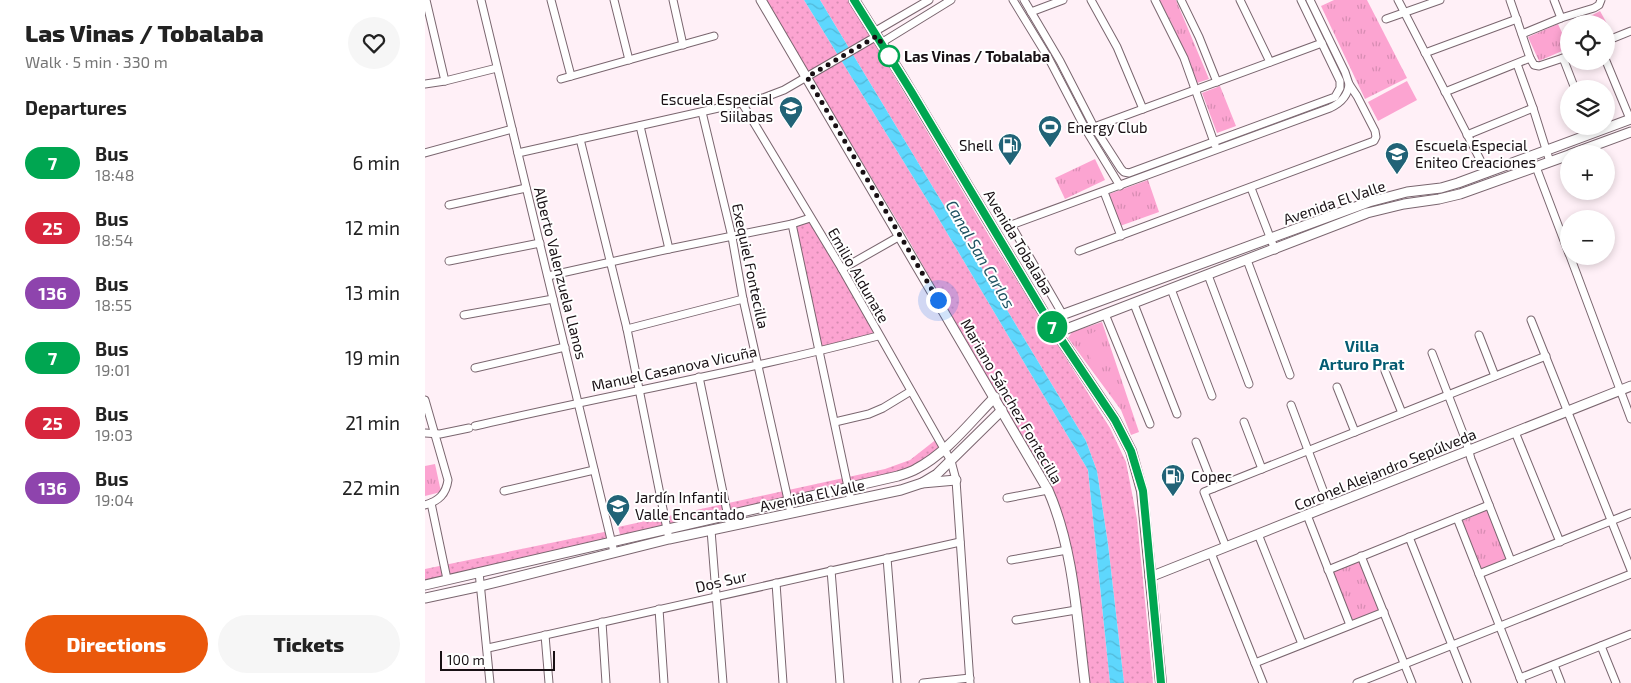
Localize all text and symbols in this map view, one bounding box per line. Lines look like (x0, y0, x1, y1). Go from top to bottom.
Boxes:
map controls (1560, 15, 1615, 265)
button: locate (1560, 15, 1615, 70)
button: heart (348, 17, 400, 69)
text: Las Vinas / Tobalaba (25, 18, 264, 47)
marker: Las Vinas / Tobalaba (878, 45, 900, 67)
place label: Las Vinas / Tobalaba (904, 47, 1050, 65)
text: Walk · 5 min · 330 m (25, 52, 168, 71)
button: layers (1560, 80, 1615, 135)
place label: Escuela Especial Siilabas (660, 90, 774, 125)
school or university icon: Escuela Especial Siilabas (778, 95, 804, 129)
text: Departures (25, 96, 127, 119)
sports icon: Energy Club (1037, 114, 1063, 148)
place label: Energy Club (1067, 118, 1148, 136)
fuel station icon: Shell (997, 132, 1023, 166)
place label: Shell (959, 136, 994, 154)
place label: Escuela Especial Eniteo Creaciones (1415, 136, 1536, 171)
school or university icon: Escuela Especial Eniteo Creaciones (1384, 141, 1410, 175)
text: Bus (95, 142, 129, 165)
button: + (1560, 145, 1615, 200)
text: 6 min (352, 151, 400, 174)
text: 7 (48, 152, 57, 174)
text: 18:48 (95, 165, 134, 184)
street label: Avenida El Valle (1281, 176, 1387, 228)
street label: Alberto Valenzuela Llanos (531, 185, 591, 361)
street label: Avenida Tobalaba (981, 186, 1057, 298)
water label: Canal San Carlos (942, 197, 1020, 311)
street label: Exequiel Fontecilla (729, 202, 773, 330)
text: Bus (95, 207, 129, 230)
button: − (1560, 210, 1615, 265)
text: 12 min (345, 216, 400, 239)
text: 25 (42, 217, 63, 239)
street label: Emilio Aldunate (825, 224, 893, 326)
text: 18:54 (95, 230, 133, 249)
text: Bus (95, 272, 129, 295)
text: 13 min (345, 281, 400, 304)
text: 136 (38, 282, 67, 304)
your location (926, 288, 951, 313)
text: 18:55 (95, 295, 132, 314)
line badge: 7 (1036, 311, 1068, 343)
street label: Mariano Sánchez Fontecilla (957, 315, 1067, 487)
text: 7 (1047, 316, 1057, 338)
district label: Villa Arturo Prat (1319, 336, 1405, 373)
text: Bus (95, 337, 129, 360)
street label: Manuel Casanova Vicuña (590, 342, 758, 394)
text: 19 min (345, 346, 400, 369)
text: 7 (48, 347, 57, 369)
text: 19:01 (95, 360, 130, 379)
text: Bus (95, 402, 129, 425)
text: 21 min (345, 411, 400, 434)
text: 25 (42, 412, 63, 434)
street label: Coronel Alejandro Sepúlveda (1291, 424, 1479, 515)
text: 19:03 (95, 425, 133, 444)
fuel station icon: Copec (1160, 463, 1186, 497)
text: Bus (95, 467, 129, 490)
place label: Copec (1191, 467, 1232, 485)
street label: Avenida El Valle (758, 475, 866, 515)
text: 22 min (342, 476, 400, 499)
text: 136 (38, 477, 67, 499)
place label: Jardín Infantil Valle Encantado (635, 488, 745, 523)
text: 19:04 (95, 490, 134, 509)
school or university icon: Jardín Infantil Valle Encantado (605, 493, 631, 527)
street label: Dos Sur (693, 566, 749, 596)
button: Directions (25, 615, 208, 673)
button: Tickets (218, 615, 400, 673)
scale bar (440, 648, 555, 671)
text: 100 m (447, 651, 485, 668)

